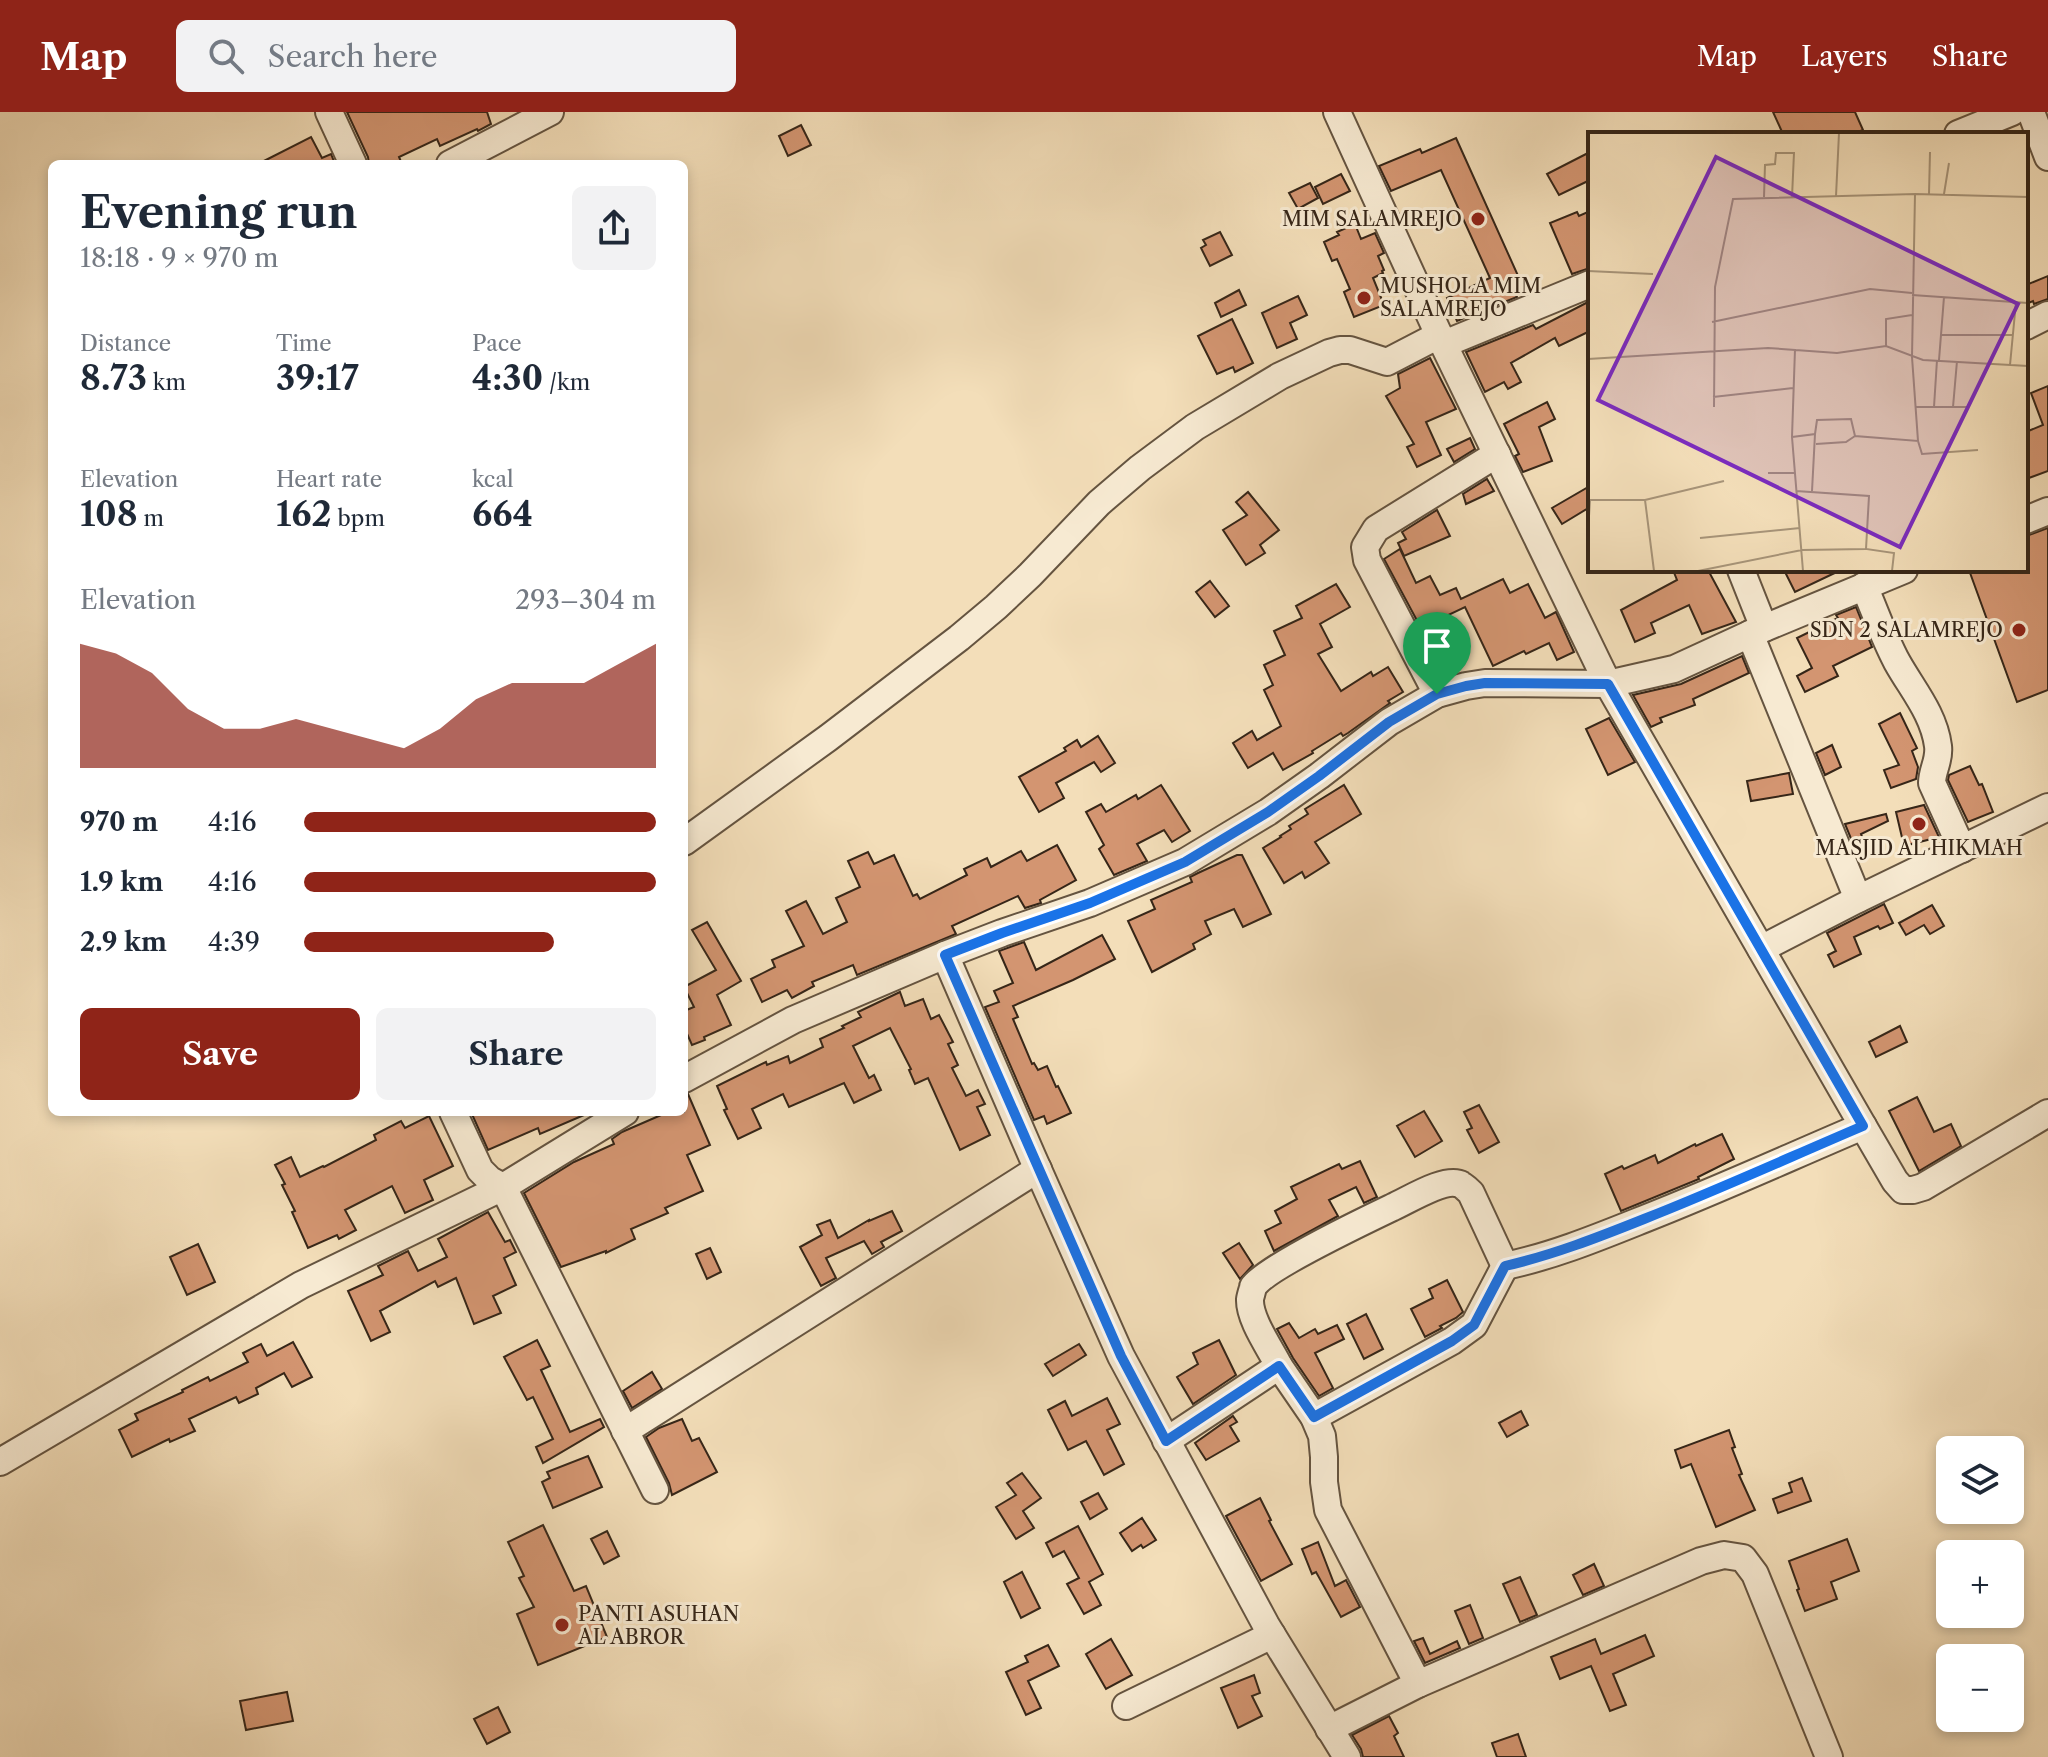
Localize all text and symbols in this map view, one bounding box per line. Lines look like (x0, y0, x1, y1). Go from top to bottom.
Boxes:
search box (176, 20, 736, 92)
text: Map (40, 33, 128, 80)
icon: search (204, 34, 248, 78)
text: Search here (268, 38, 438, 75)
text: Map (1697, 39, 1757, 73)
text: Layers (1801, 39, 1888, 73)
text: Share (1932, 39, 2008, 73)
inset map (1588, 132, 2028, 572)
text: Evening run (80, 185, 357, 239)
button: share (572, 186, 656, 270)
place label: MIM SALAMREJO (1282, 207, 1462, 231)
marker: MIM SALAMREJO (1469, 210, 1487, 228)
text: 18:18 · 9 × 970 m (80, 242, 279, 274)
place label: MUSHOLA MIM SALAMREJO (1380, 274, 1541, 321)
marker: MUSHOLA MIM SALAMREJO (1355, 289, 1373, 307)
text: Distance (80, 330, 171, 357)
text: Time (276, 330, 332, 357)
text: Pace (472, 330, 522, 357)
text: 8.73 (80, 357, 147, 399)
text: 39:17 (276, 357, 359, 399)
text: 4:30 (472, 357, 543, 399)
text: km (147, 369, 186, 396)
text: /km (543, 369, 590, 396)
text: Elevation (80, 466, 178, 493)
text: Heart rate (276, 466, 382, 493)
text: kcal (472, 466, 514, 493)
text: 108 (80, 493, 138, 535)
text: 162 (276, 493, 332, 535)
text: 664 (472, 493, 533, 535)
text: m (138, 505, 164, 532)
text: bpm (332, 505, 385, 532)
text: Elevation (80, 584, 196, 616)
text: 293–304 m (515, 584, 656, 616)
pin (1403, 612, 1471, 694)
place label: SDN 2 SALAMREJO (1810, 618, 2003, 642)
marker: SDN 2 SALAMREJO (2010, 621, 2028, 639)
icon: arrive (1415, 624, 1459, 668)
text: 970 m (80, 806, 158, 838)
text: 4:16 (208, 806, 256, 838)
marker: MASJID AL HIKMAH (1910, 815, 1928, 833)
place label: MASJID AL HIKMAH (1815, 836, 2023, 860)
text: 1.9 km (80, 866, 163, 898)
text: 4:16 (208, 866, 256, 898)
text: 2.9 km (80, 926, 167, 958)
text: 4:39 (208, 926, 260, 958)
button: Save (80, 1008, 360, 1100)
button: Share (376, 1008, 656, 1100)
map controls (1936, 1436, 2024, 1732)
button: layers (1936, 1436, 2024, 1524)
button: + (1936, 1540, 2024, 1628)
place label: PANTI ASUHAN AL ABROR (577, 1602, 739, 1649)
marker: PANTI ASUHAN AL ABROR (553, 1616, 571, 1634)
button: − (1936, 1644, 2024, 1732)

